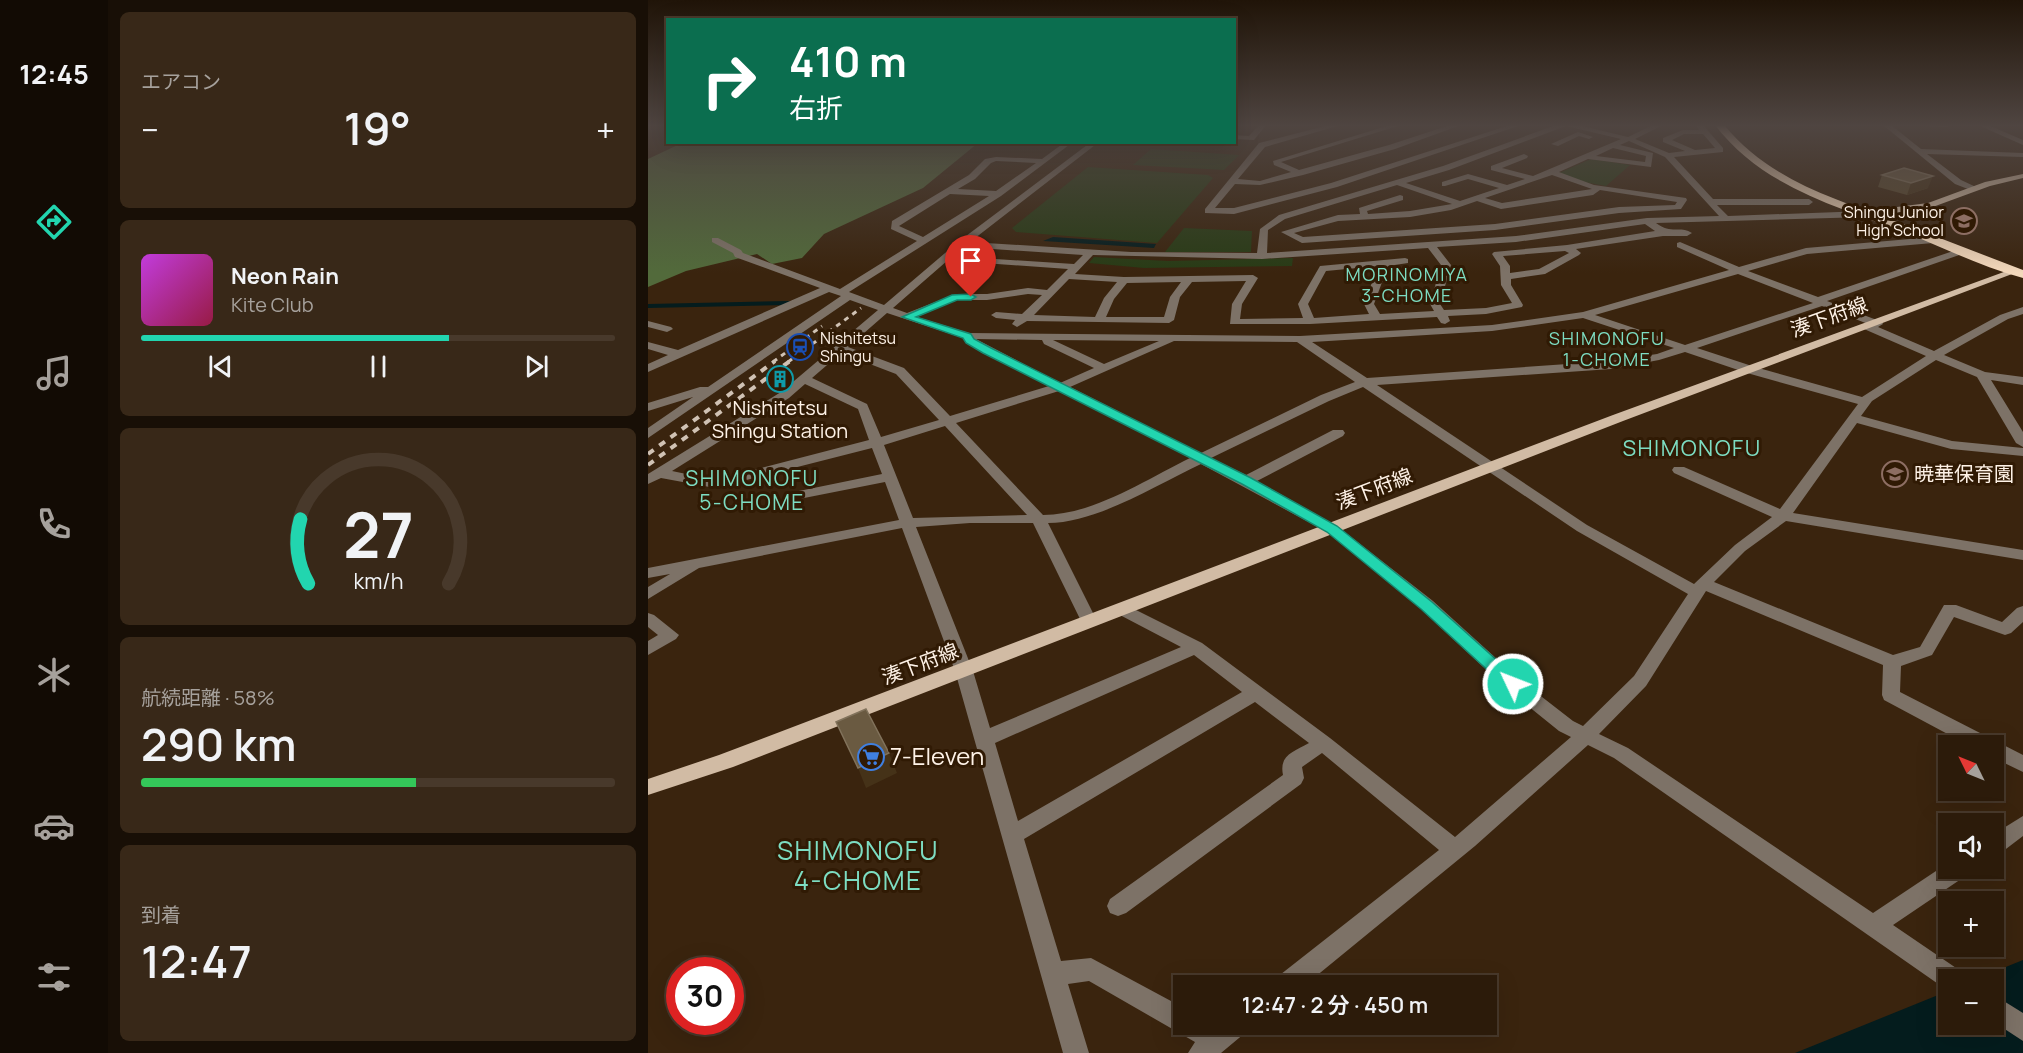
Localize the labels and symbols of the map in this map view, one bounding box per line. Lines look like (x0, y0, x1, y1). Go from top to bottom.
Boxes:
place label: Shingu Junior High School (1844, 201, 1944, 241)
school or university icon: Shingu Junior High School (1949, 206, 1979, 236)
pin (945, 235, 996, 297)
district label: MORINOMIYA 3-CHOME (1346, 262, 1468, 307)
street label: 湊下府線 (1787, 290, 1871, 343)
district label: SHIMONOFU 1-CHOME (1549, 326, 1665, 371)
place label: Nishitetsu Shingu (820, 327, 896, 367)
station icon: Nishitetsu Shingu (785, 332, 815, 362)
building icon: Nishitetsu Shingu Station (765, 364, 795, 394)
place label: Nishitetsu Shingu Station (712, 394, 848, 444)
district label: SHIMONOFU (1622, 433, 1762, 463)
school or university icon: 暁華保育園 (1880, 459, 1910, 489)
place label: 暁華保育園 (1914, 460, 2014, 487)
street label: 湊下府線 (1332, 462, 1416, 515)
district label: SHIMONOFU 5-CHOME (685, 464, 819, 516)
street label: 湊下府線 (878, 637, 962, 690)
position arrow (1481, 652, 1545, 716)
north arrow (1938, 735, 2004, 801)
place label: 7-Eleven (890, 739, 984, 772)
supermarket icon: 7-Eleven (856, 742, 886, 772)
district label: SHIMONOFU 4-CHOME (777, 832, 939, 898)
speed limit sign: 30 (666, 957, 744, 1035)

